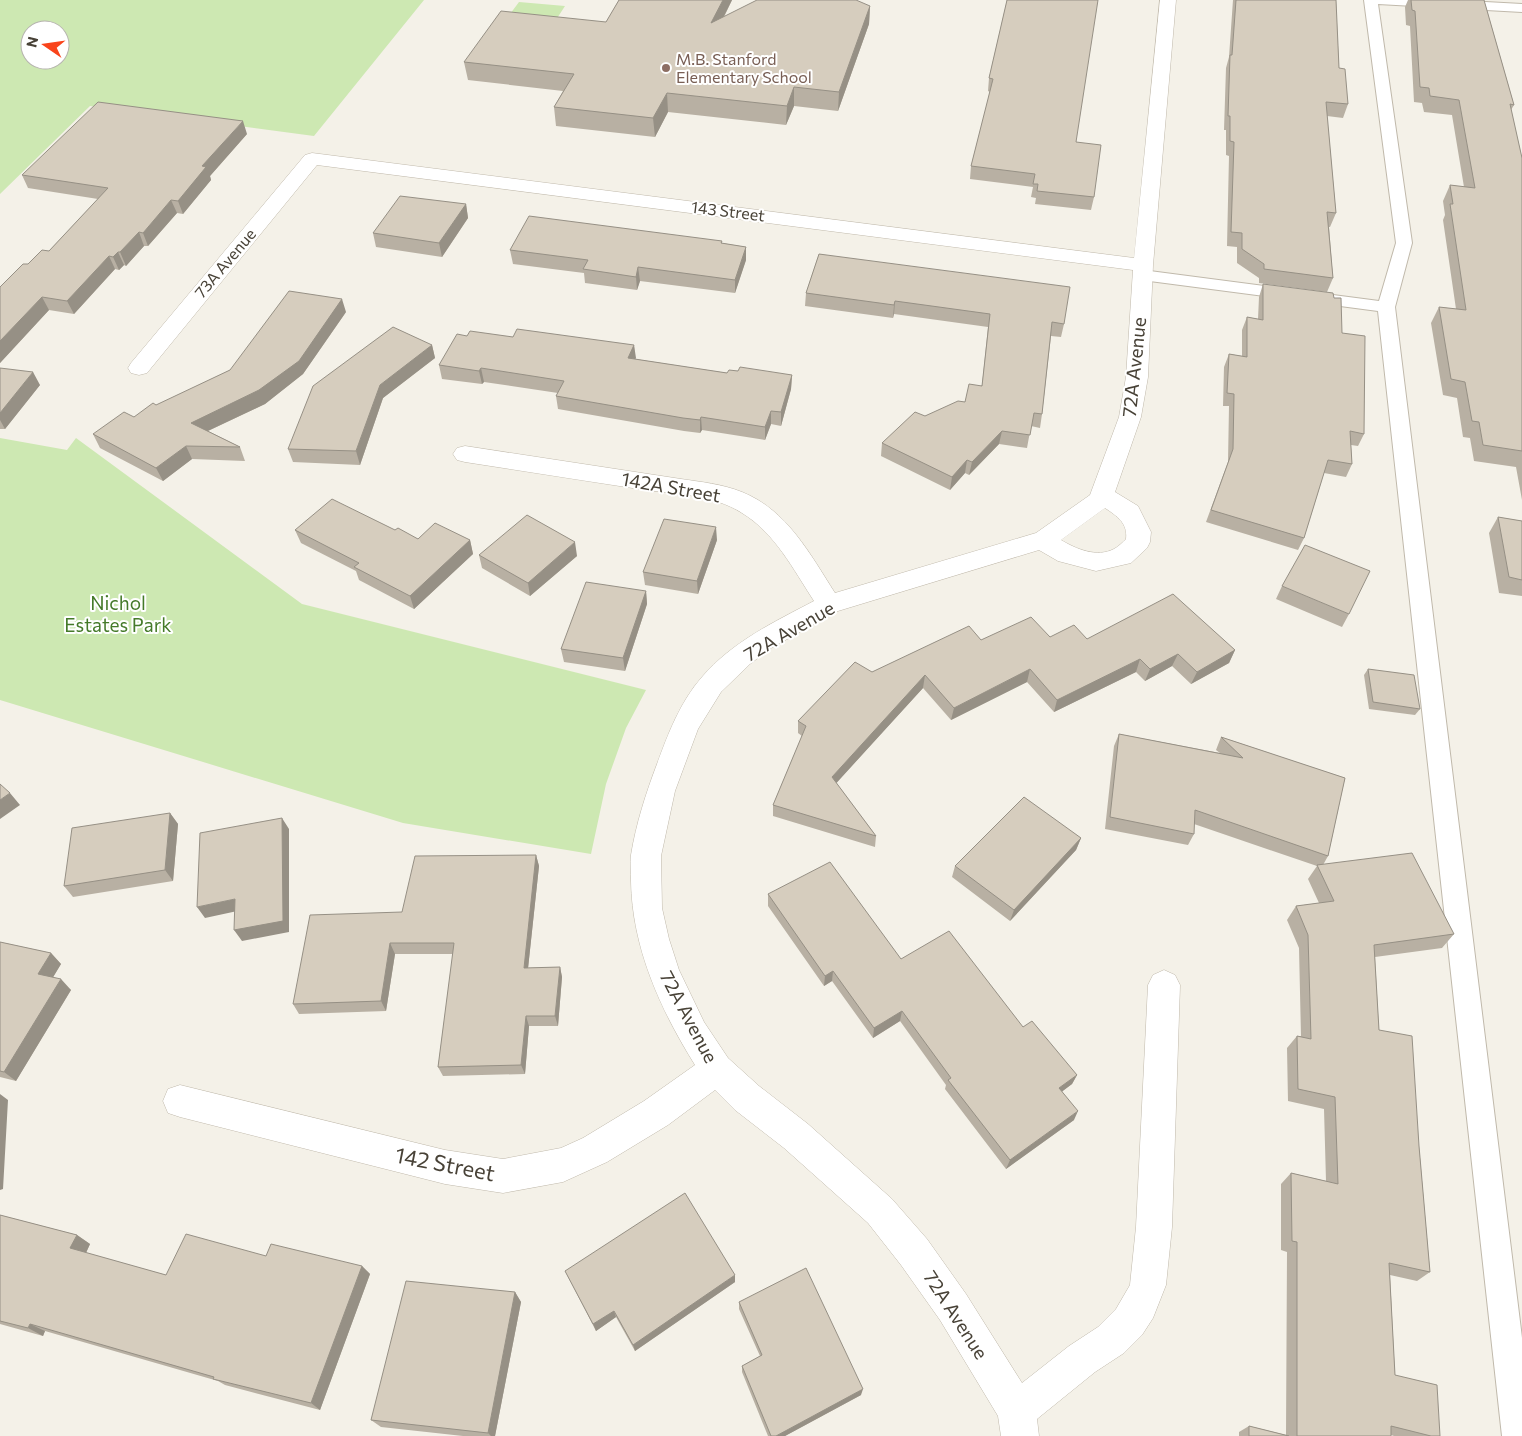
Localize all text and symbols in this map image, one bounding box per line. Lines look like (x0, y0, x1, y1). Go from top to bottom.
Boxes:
north arrow (20, 20, 70, 70)
text: N (22, 35, 41, 49)
place label: M.B. Stanford Elementary School (676, 49, 812, 86)
marker: M.B. Stanford Elementary School (660, 62, 672, 74)
street label: 143 Street (690, 197, 766, 224)
street label: 73A Avenue (190, 224, 259, 301)
street label: 72A Avenue (1117, 316, 1150, 418)
street label: 142A Street (620, 466, 723, 507)
park label: Nichol Estates Park (64, 591, 172, 636)
street label: 72A Avenue (739, 595, 838, 666)
street label: 72A Avenue (656, 967, 723, 1067)
street label: 142 Street (393, 1141, 497, 1186)
street label: 72A Avenue (919, 1266, 993, 1363)

